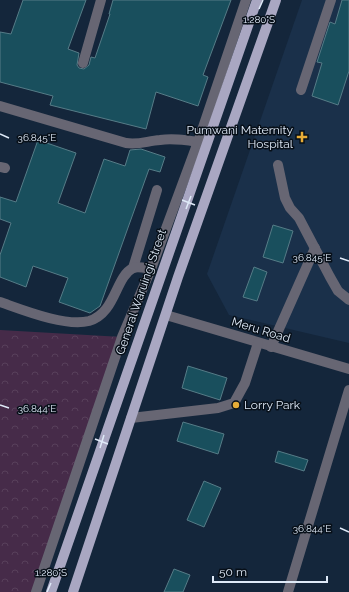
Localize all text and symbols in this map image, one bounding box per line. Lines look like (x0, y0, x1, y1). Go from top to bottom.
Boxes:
text: 1.280°S (243, 14, 275, 25)
place label: Pumwani Maternity Hospital (186, 123, 294, 151)
marker: Pumwani Maternity Hospital (296, 131, 308, 143)
text: 36.845°E (18, 132, 56, 143)
street label: General Waruingi Street (113, 227, 169, 357)
text: 36.845°E (293, 252, 331, 263)
street label: Meru Road (230, 314, 292, 346)
place label: Lorry Park (244, 398, 301, 412)
marker: Lorry Park (231, 400, 241, 410)
text: 36.844°E (18, 403, 56, 414)
text: 36.844°E (293, 523, 331, 534)
scale bar (213, 558, 327, 584)
text: 50 m (219, 565, 247, 579)
text: 1.280°S (35, 567, 67, 578)

